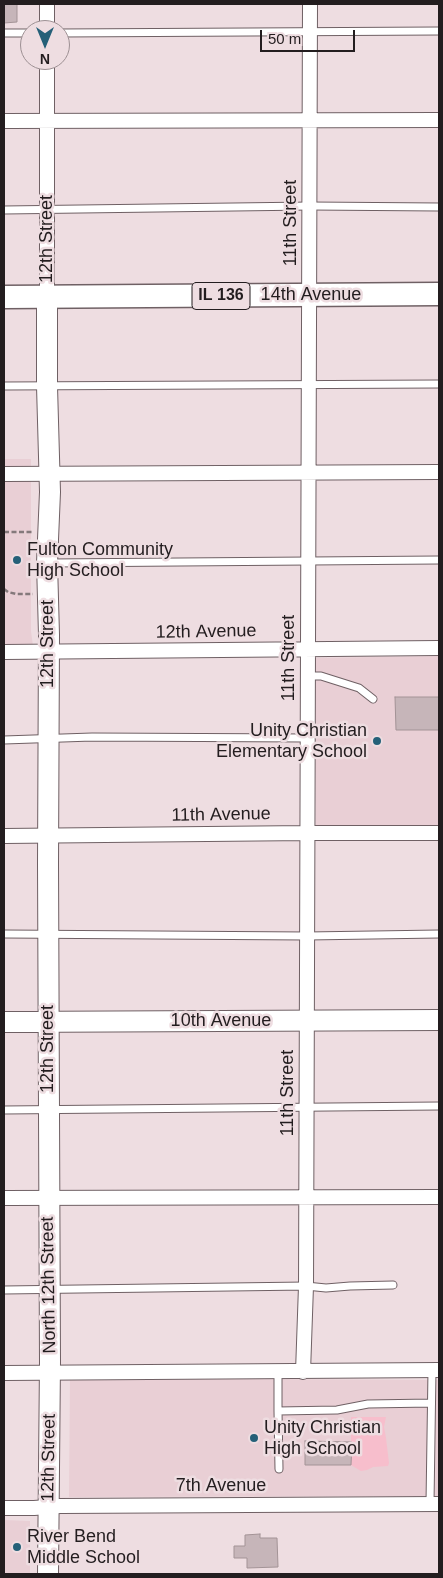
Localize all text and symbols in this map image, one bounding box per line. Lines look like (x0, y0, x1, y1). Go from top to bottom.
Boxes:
north arrow (20, 20, 70, 70)
scale bar (263, 20, 358, 52)
text: 50 m (268, 30, 301, 47)
text: N (40, 51, 50, 67)
street label: 11th Street (280, 180, 302, 266)
street label: 12th Street (36, 195, 58, 283)
road number: IL 136 (192, 282, 250, 310)
street label: 14th Avenue (261, 284, 361, 306)
place label: Fulton Community High School (27, 539, 173, 582)
marker: Fulton Community High School (11, 554, 23, 566)
street label: 12th Street (37, 600, 59, 688)
street label: 11th Street (278, 615, 300, 701)
street label: 12th Avenue (155, 620, 257, 644)
place label: Unity Christian Elementary School (216, 720, 367, 762)
marker: Unity Christian Elementary School (371, 735, 383, 747)
street label: 11th Avenue (171, 803, 271, 827)
street label: 12th Street (37, 1005, 59, 1093)
street label: 10th Avenue (171, 1010, 271, 1032)
street label: 11th Street (277, 1050, 299, 1136)
street label: North 12th Street (37, 1216, 61, 1354)
street label: 12th Street (37, 1414, 61, 1502)
place label: Unity Christian High School (264, 1417, 381, 1460)
marker: Unity Christian High School (248, 1432, 260, 1444)
street label: 7th Avenue (176, 1475, 266, 1497)
place label: River Bend Middle School (27, 1526, 140, 1568)
marker: River Bend Middle School (11, 1541, 23, 1553)

